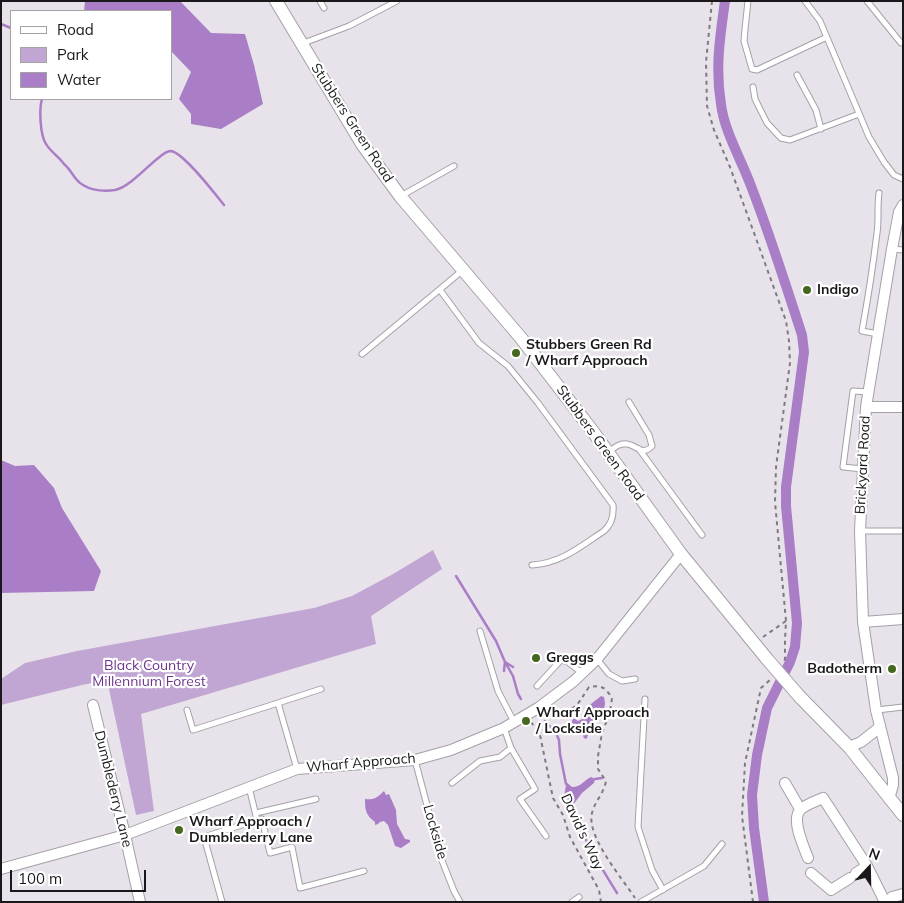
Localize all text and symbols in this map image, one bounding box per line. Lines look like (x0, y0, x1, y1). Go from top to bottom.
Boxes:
legend (10, 10, 172, 100)
text: Road (57, 20, 94, 39)
text: Park (57, 45, 89, 64)
street label: Stubbers Green Road (307, 60, 397, 186)
text: Water (57, 70, 101, 89)
place label: Indigo (817, 282, 859, 298)
marker: Indigo (801, 284, 813, 296)
place label: Stubbers Green Rd / Wharf Approach (526, 337, 652, 370)
marker: Stubbers Green Rd / Wharf Approach (510, 347, 522, 359)
street label: Stubbers Green Road (553, 382, 647, 504)
street label: Brickyard Road (852, 415, 874, 515)
place label: Greggs (546, 650, 594, 666)
marker: Greggs (530, 652, 542, 664)
park label: Black Country Millennium Forest (92, 658, 206, 690)
place label: Badotherm (807, 661, 882, 677)
marker: Badotherm (886, 663, 898, 675)
place label: Wharf Approach / Lockside (536, 705, 649, 738)
marker: Wharf Approach / Lockside (520, 715, 532, 727)
street label: Dumblederry Lane (90, 729, 136, 849)
street label: Wharf Approach (306, 750, 416, 776)
street label: David's Way (557, 791, 607, 873)
street label: Lockside (419, 803, 451, 861)
place label: Wharf Approach / Dumblederry Lane (189, 814, 312, 846)
marker: Wharf Approach / Dumblederry Lane (173, 824, 185, 836)
north arrow (844, 843, 894, 893)
text: N (866, 844, 883, 864)
scale bar (12, 860, 149, 892)
text: 100 m (18, 869, 62, 888)

